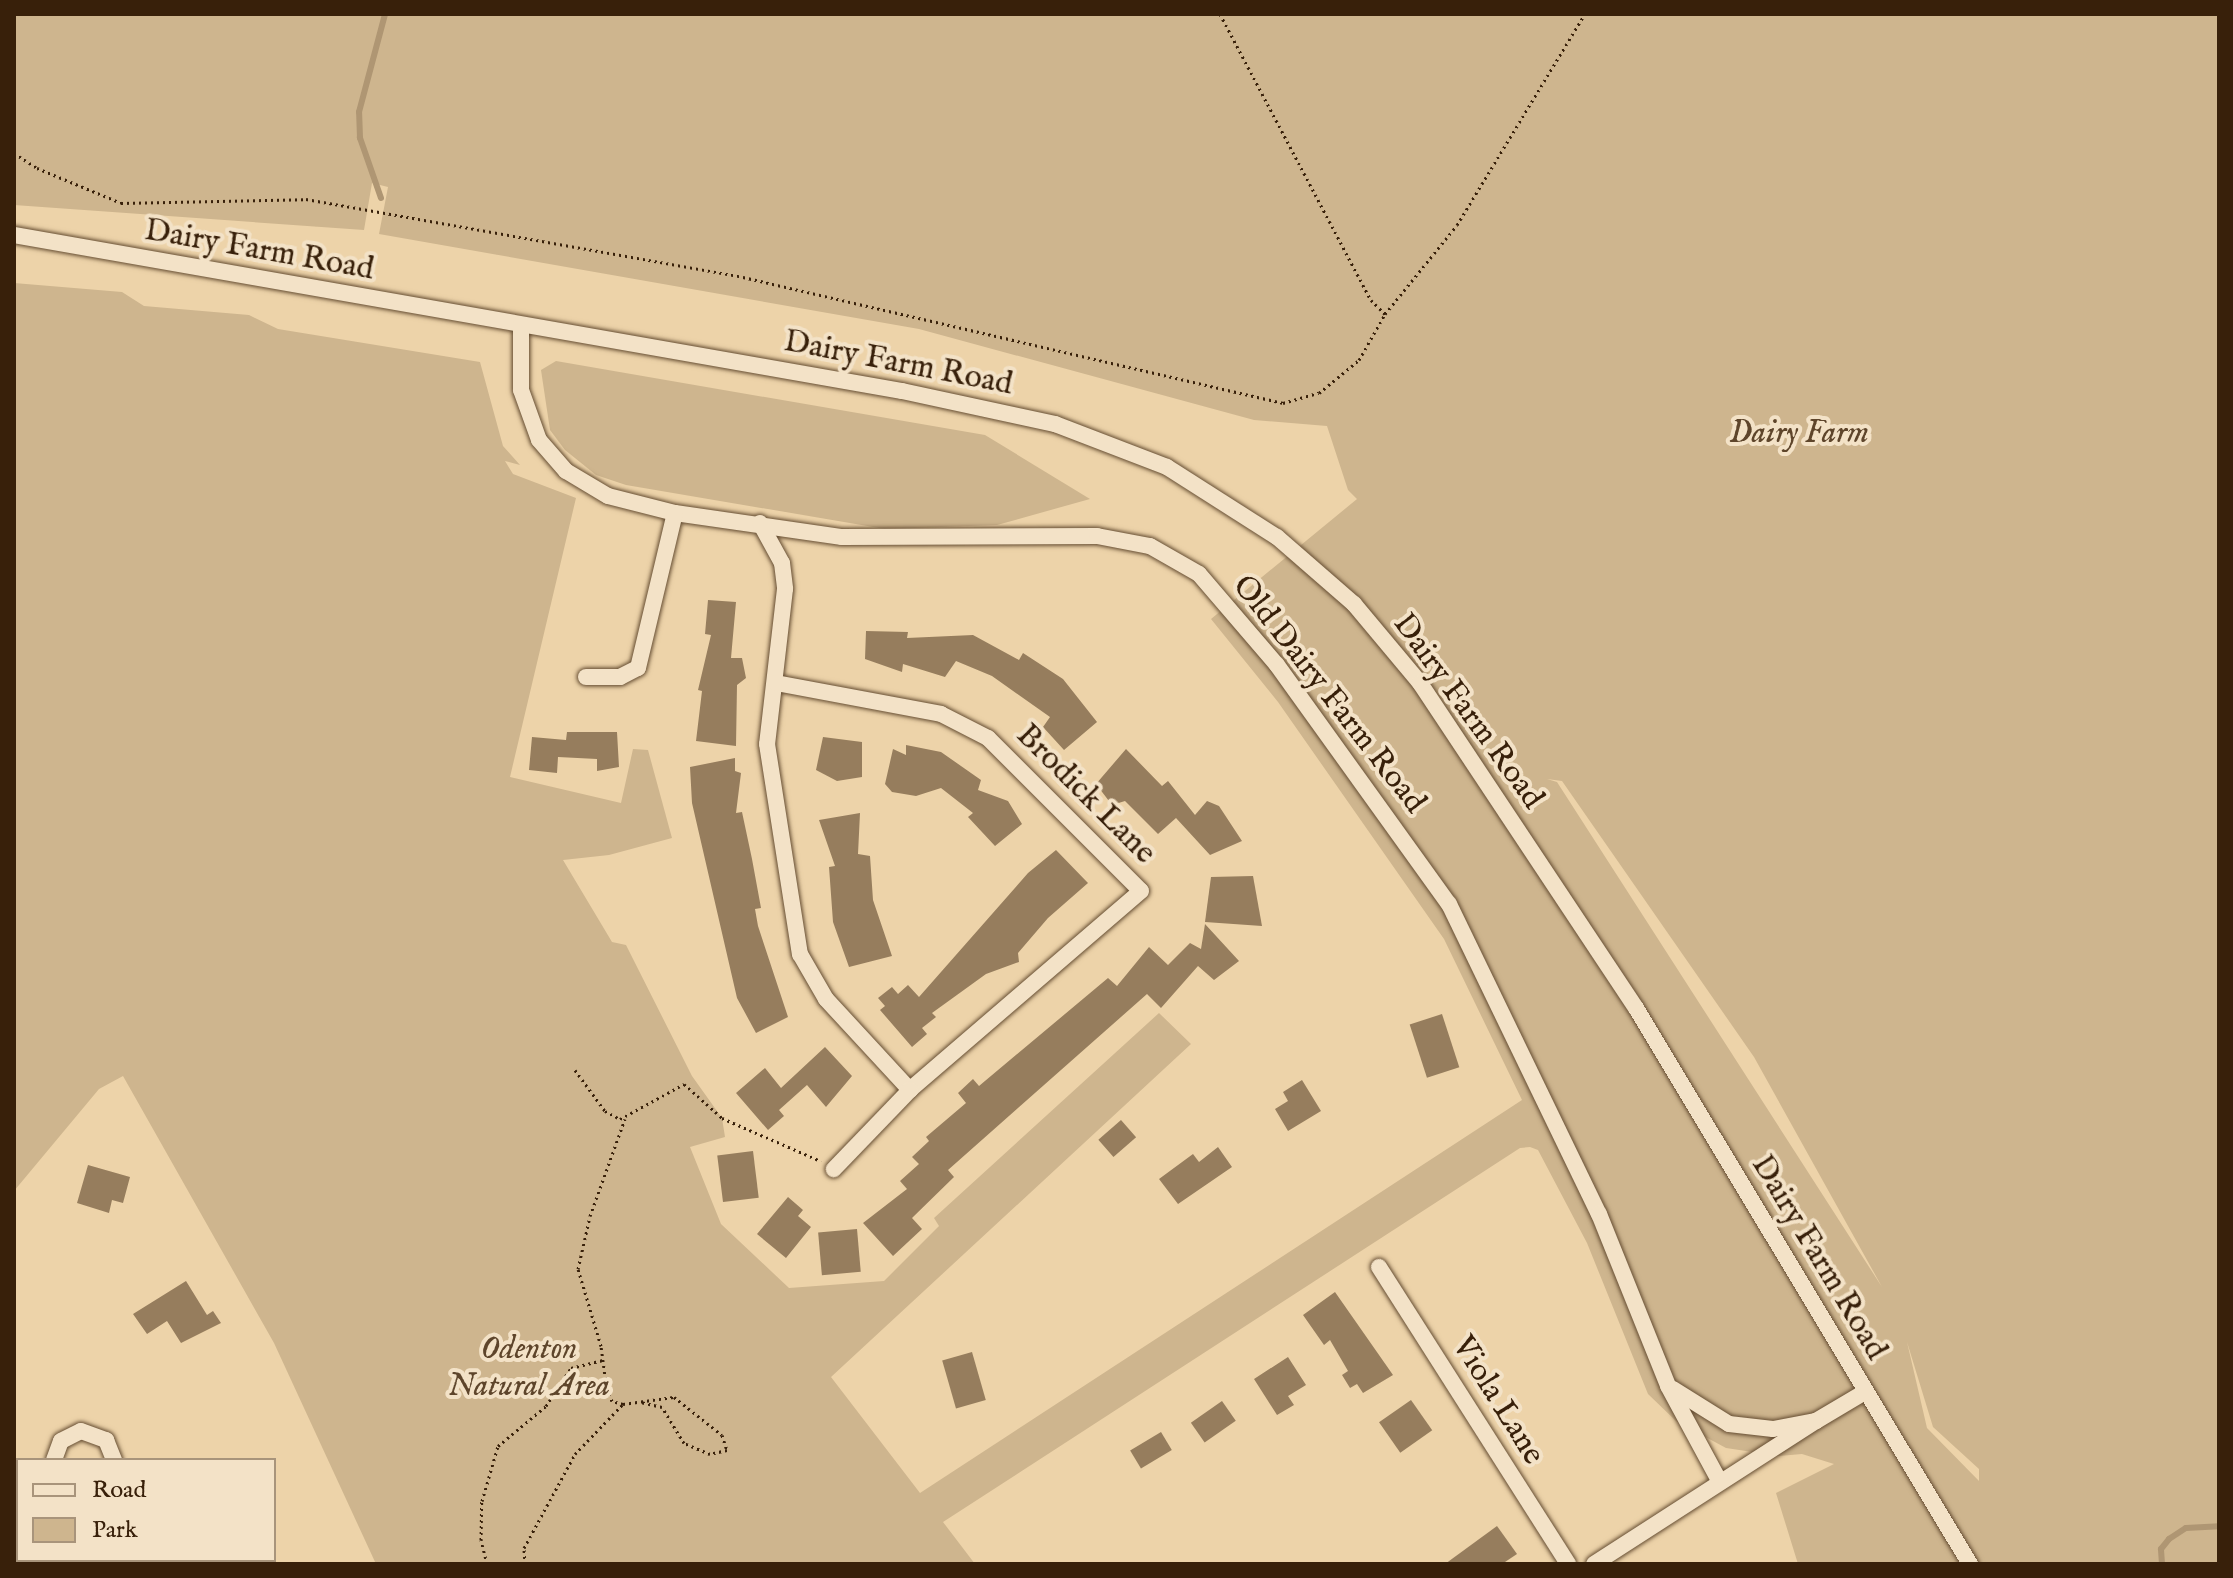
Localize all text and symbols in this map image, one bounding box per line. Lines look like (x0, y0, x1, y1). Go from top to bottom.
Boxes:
street label: Dairy Farm Road (141, 212, 377, 290)
street label: Dairy Farm Road (780, 323, 1016, 405)
park label: Dairy Farm (1729, 415, 1869, 453)
street label: Old Dairy Farm Road (1223, 568, 1433, 822)
street label: Dairy Farm Road (1383, 607, 1551, 817)
street label: Brodick Lane (1007, 717, 1163, 873)
street label: Dairy Farm Road (1742, 1149, 1894, 1367)
street label: Viola Lane (1442, 1330, 1552, 1472)
park label: Odenton Natural Area (448, 1332, 610, 1407)
legend (16, 1458, 276, 1562)
text: Road (92, 1475, 146, 1506)
text: Park (92, 1515, 138, 1546)

